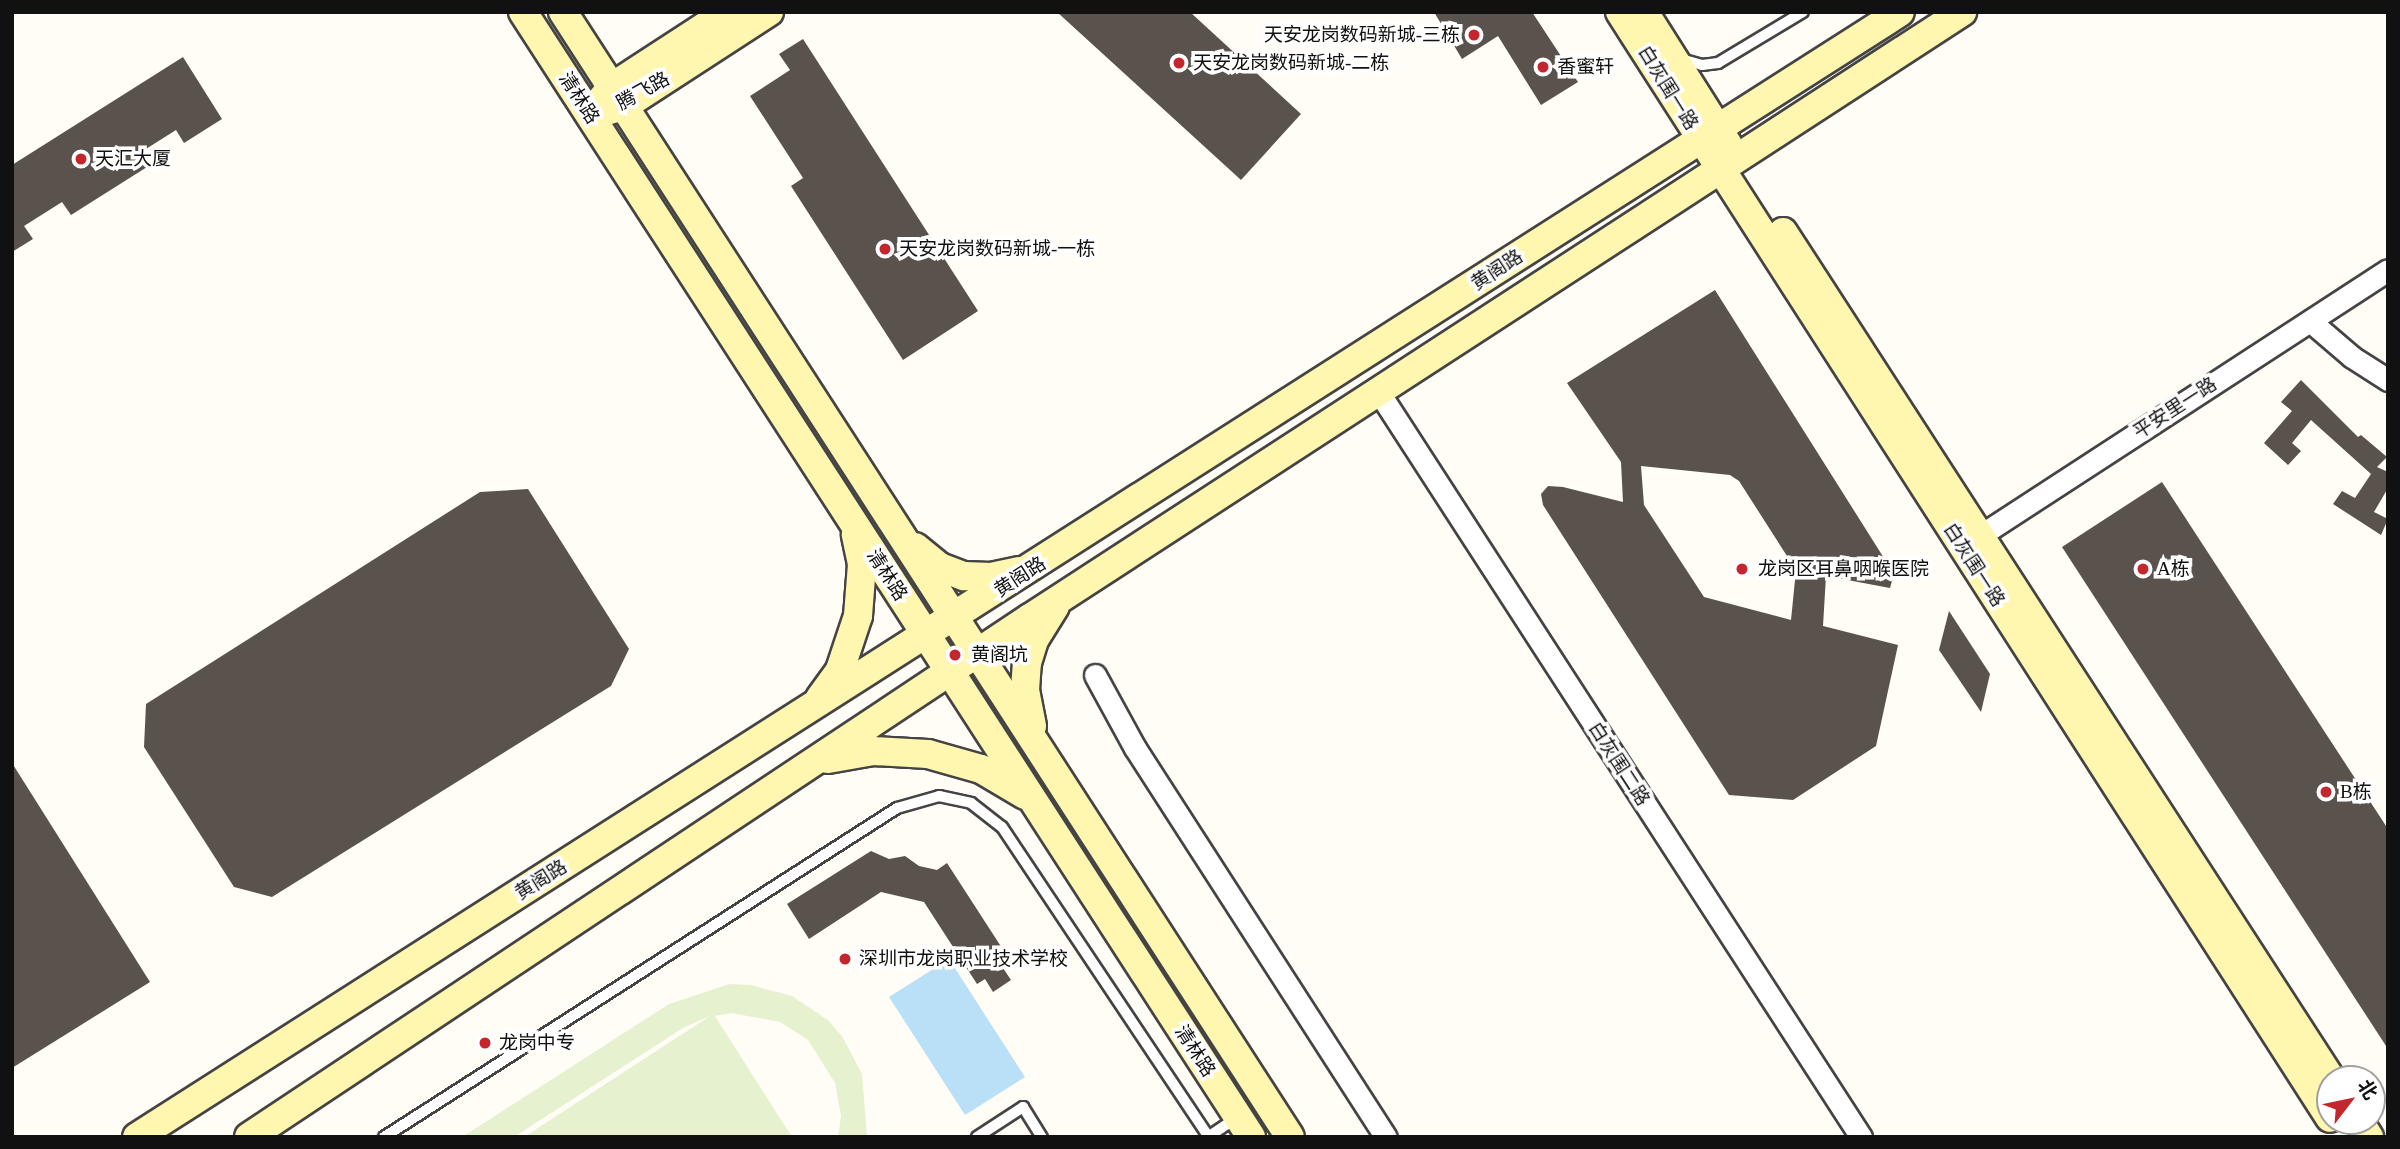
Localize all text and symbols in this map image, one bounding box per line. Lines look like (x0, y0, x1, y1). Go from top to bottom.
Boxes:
place label: 天安龙岗数码新城-三栋 (1264, 24, 1460, 46)
marker: 天安龙岗数码新城-三栋 (1466, 27, 1482, 43)
street label: 白灰围一路 (1633, 42, 1703, 134)
place label: 天安龙岗数码新城-二栋 (1193, 52, 1389, 74)
marker: 天安龙岗数码新城-二栋 (1171, 55, 1187, 71)
place label: 香蜜轩 (1557, 56, 1614, 78)
marker: 香蜜轩 (1535, 59, 1551, 75)
street label: 腾飞路 (613, 67, 673, 115)
street label: 清林路 (554, 68, 604, 128)
place label: 天汇大厦 (95, 148, 171, 170)
marker: 天汇大厦 (73, 151, 89, 167)
place label: 天安龙岗数码新城-一栋 (899, 238, 1095, 260)
marker: 天安龙岗数码新城-一栋 (877, 241, 893, 257)
street label: 黄阁路 (1467, 245, 1527, 295)
street label: 平安里一路 (2129, 373, 2221, 443)
street label: 白灰围一路 (1939, 519, 2009, 611)
street label: 清林路 (862, 545, 912, 605)
street label: 黄阁路 (990, 552, 1050, 602)
place label: 龙岗区耳鼻咽喉医院 (1758, 558, 1929, 580)
place label: A栋 (2157, 558, 2190, 580)
marker: 龙岗区耳鼻咽喉医院 (1732, 559, 1752, 579)
marker: A栋 (2135, 561, 2151, 577)
place label: 黄阁坑 (971, 644, 1028, 666)
marker: 黄阁坑 (945, 645, 965, 665)
street label: 白灰围二路 (1584, 718, 1654, 810)
place label: B栋 (2340, 781, 2372, 803)
marker: B栋 (2318, 784, 2334, 800)
street label: 黄阁路 (511, 855, 571, 905)
place label: 深圳市龙岗职业技术学校 (859, 948, 1068, 970)
marker: 深圳市龙岗职业技术学校 (837, 951, 853, 967)
street label: 清林路 (1170, 1021, 1220, 1081)
place label: 龙岗中专 (499, 1032, 575, 1054)
marker: 龙岗中专 (477, 1035, 493, 1051)
north arrow (2316, 1065, 2386, 1135)
text: 北 (2354, 1076, 2381, 1103)

